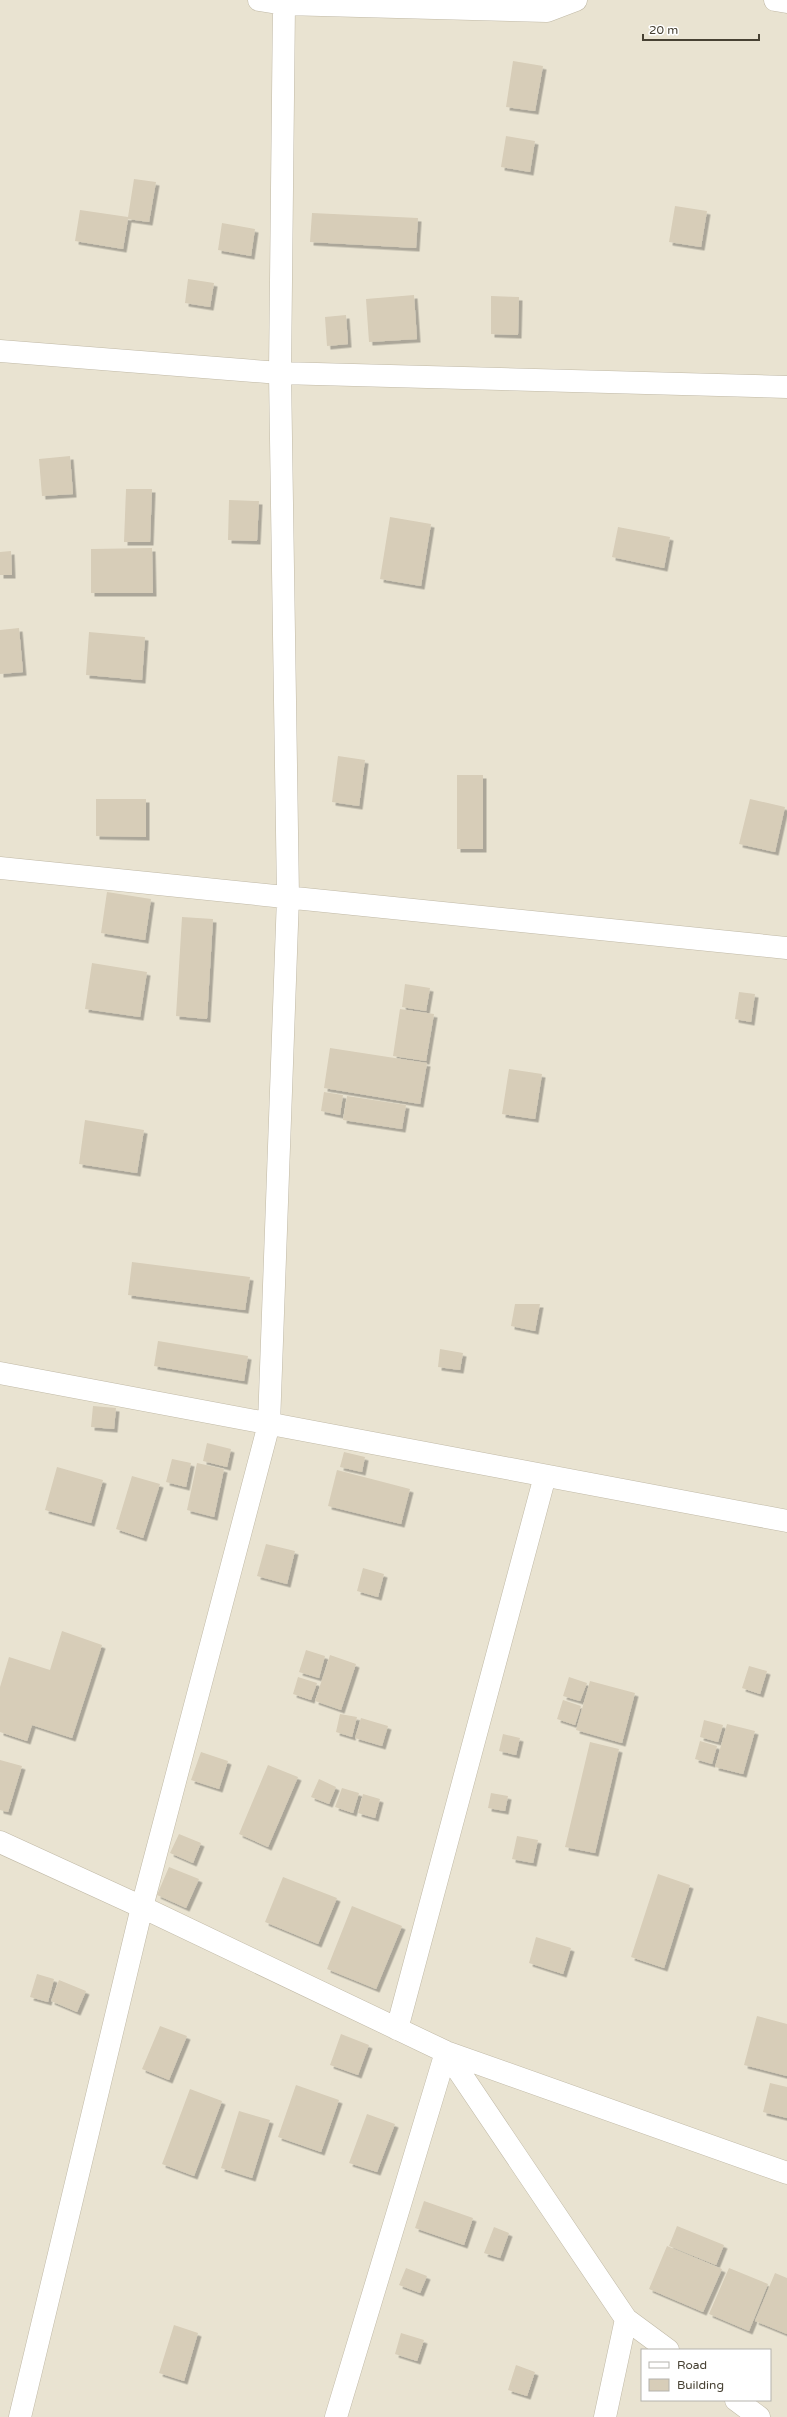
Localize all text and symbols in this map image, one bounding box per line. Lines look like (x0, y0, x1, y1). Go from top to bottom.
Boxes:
scale bar (643, 16, 759, 42)
text: 20 m (649, 23, 678, 37)
legend (641, 2349, 771, 2401)
text: Road (677, 2358, 707, 2372)
text: Building (677, 2378, 724, 2392)

